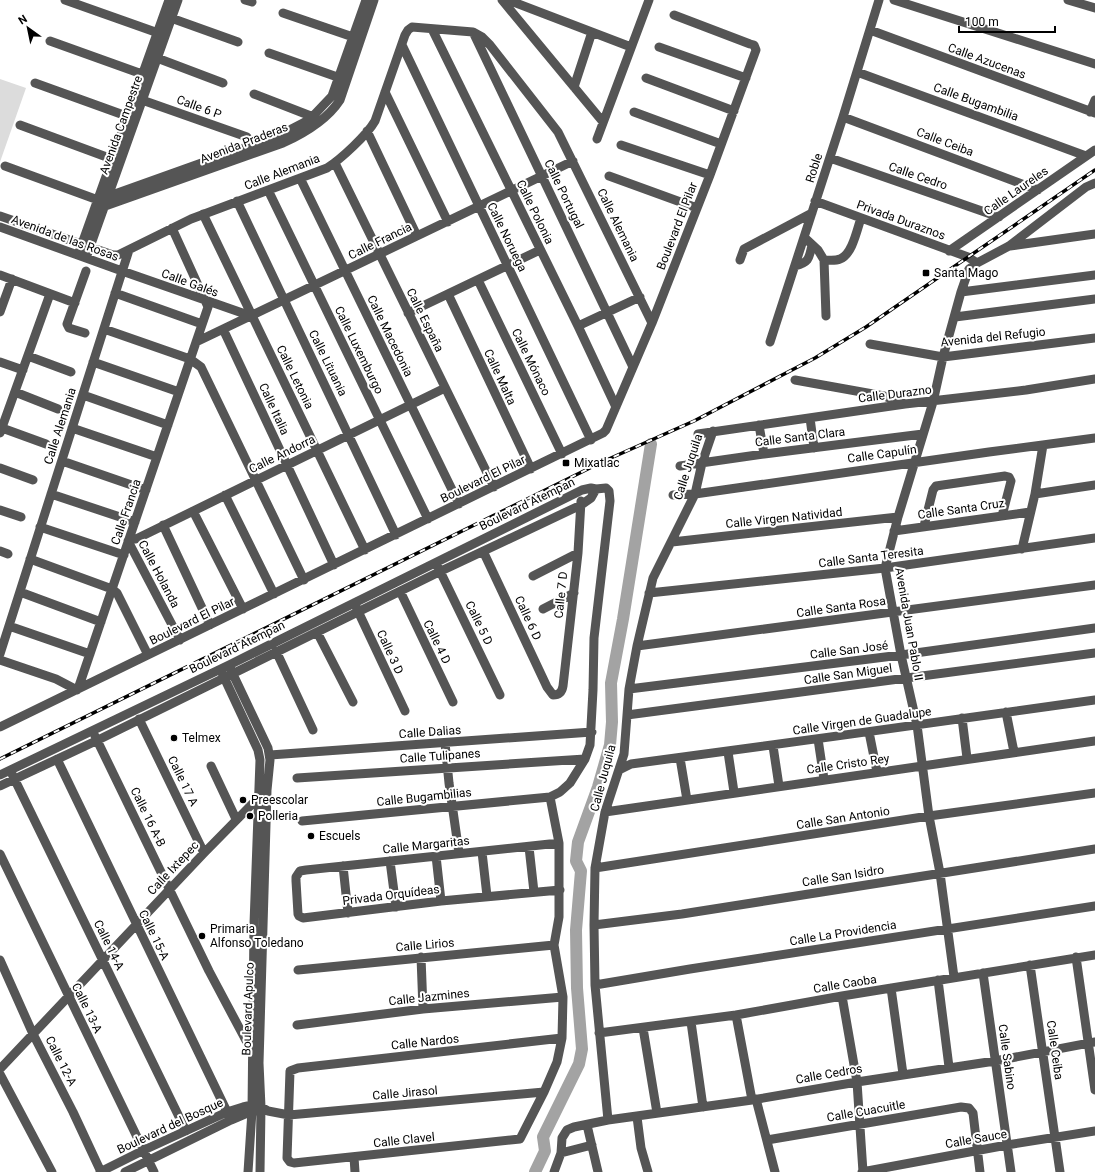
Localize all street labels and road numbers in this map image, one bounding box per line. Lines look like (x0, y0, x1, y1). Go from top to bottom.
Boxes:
street label: Calle Azucenas (946, 40, 1028, 82)
street label: Avenida Campestre (97, 74, 145, 176)
street label: Calle Bugambilia (932, 80, 1020, 124)
street label: Calle 6 P (175, 92, 224, 122)
street label: Avenida Praderas (198, 120, 290, 166)
street label: Calle Ceiba (915, 125, 975, 159)
street label: Calle Alemania (242, 151, 322, 193)
street label: Roble (803, 151, 825, 185)
street label: Calle Portugal (541, 157, 587, 231)
street label: Calle Cedro (887, 159, 949, 193)
street label: Calle Laureles (981, 164, 1051, 218)
street label: Calle Polonia (513, 178, 557, 246)
street label: Boulevard El Pilar (654, 180, 700, 272)
street label: Calle Alemania (594, 186, 642, 264)
street label: Privada Duraznos (855, 197, 947, 243)
street label: Calle Noruega (484, 200, 530, 274)
street label: Avenida de las Rosas (9, 212, 121, 264)
street label: Calle Francia (346, 220, 414, 262)
street label: Calle Galés (160, 266, 220, 300)
street label: Calle España (404, 286, 446, 354)
street label: Calle Macedonia (364, 293, 416, 379)
street label: Calle Luxemburgo (332, 304, 386, 396)
street label: Avenida del Refugio (940, 325, 1046, 349)
street label: Calle Mónaco (509, 326, 553, 398)
street label: Calle Lituania (306, 328, 350, 398)
street label: Calle Letonia (274, 343, 316, 411)
street label: Calle Malta (481, 347, 519, 407)
street label: Calle Italia (256, 381, 292, 437)
street label: Calle Durazno (858, 383, 933, 405)
street label: Calle Alemania (41, 386, 79, 466)
street label: Calle Santa Clara (754, 425, 846, 449)
street label: Calle Andorra (247, 432, 317, 476)
street label: Calle Juquila (671, 432, 705, 502)
street label: Calle Capulín (846, 442, 918, 466)
street label: Boulevard El Pilar (438, 452, 528, 506)
street label: Boulevard Atempan (477, 475, 577, 533)
street label: Calle Francia (108, 477, 144, 547)
street label: Calle Santa Cruz (917, 496, 1005, 522)
street label: Calle Virgen Natividad (725, 505, 843, 531)
street label: Calle Holanda (135, 538, 183, 610)
street label: Calle Santa Teresita (818, 544, 924, 570)
street label: Avenida Juan Pablo II (892, 566, 926, 682)
street label: Calle 7 D (552, 571, 570, 619)
street label: Boulevard El Pilar (147, 594, 237, 648)
street label: Calle 6 D (512, 594, 544, 642)
street label: Calle Santa Rosa (795, 594, 887, 620)
street label: Calle 5 D (462, 599, 496, 647)
street label: Boulevard Atempan (187, 618, 287, 676)
street label: Calle 4 D (420, 618, 454, 666)
street label: Calle 3 D (374, 628, 406, 676)
street label: Calle San José (809, 638, 889, 662)
street label: Calle San Miguel (803, 661, 893, 687)
street label: Calle Virgen de Guadalupe (792, 704, 932, 738)
street label: Calle Dalias (398, 723, 462, 741)
street label: Calle Juquila (587, 743, 619, 813)
street label: Calle Tulipanes (399, 746, 481, 766)
street label: Calle Cristo Rey (806, 751, 891, 777)
street label: Calle 17 A (165, 754, 201, 808)
street label: Calle 16 A-B (128, 785, 168, 849)
street label: Calle Bugambilias (376, 785, 472, 809)
street label: Calle San Antonio (795, 804, 891, 832)
street label: Calle Margaritas (382, 833, 470, 857)
street label: Calle Ixtepec (145, 838, 201, 898)
street label: Calle San Isidro (801, 863, 885, 889)
street label: Privada Orquídeas (342, 882, 440, 908)
street label: Calle 15-A (136, 908, 172, 963)
street label: Calle 14-A (91, 918, 127, 973)
street label: Calle La Providencia (789, 918, 897, 948)
street label: Calle Lirios (395, 935, 455, 955)
street label: Boulevard Apulco (239, 962, 257, 1056)
street label: Calle Caoba (812, 972, 878, 996)
street label: Calle 13-A (69, 981, 105, 1036)
street label: Calle Jazmines (388, 986, 470, 1008)
street label: Calle Ceiba (1044, 1019, 1066, 1081)
street label: Calle Sabino (995, 1023, 1019, 1091)
street label: Calle Nardos (390, 1031, 460, 1053)
street label: Calle 12-A (42, 1034, 80, 1088)
street label: Calle Cedros (795, 1061, 863, 1087)
street label: Calle Jirasol (372, 1083, 438, 1103)
street label: Boulevard del Bosque (115, 1095, 225, 1157)
street label: Calle Cuacuitle (826, 1097, 906, 1125)
street label: Calle Sauce (944, 1127, 1008, 1151)
street label: Calle Clavel (373, 1130, 435, 1150)

